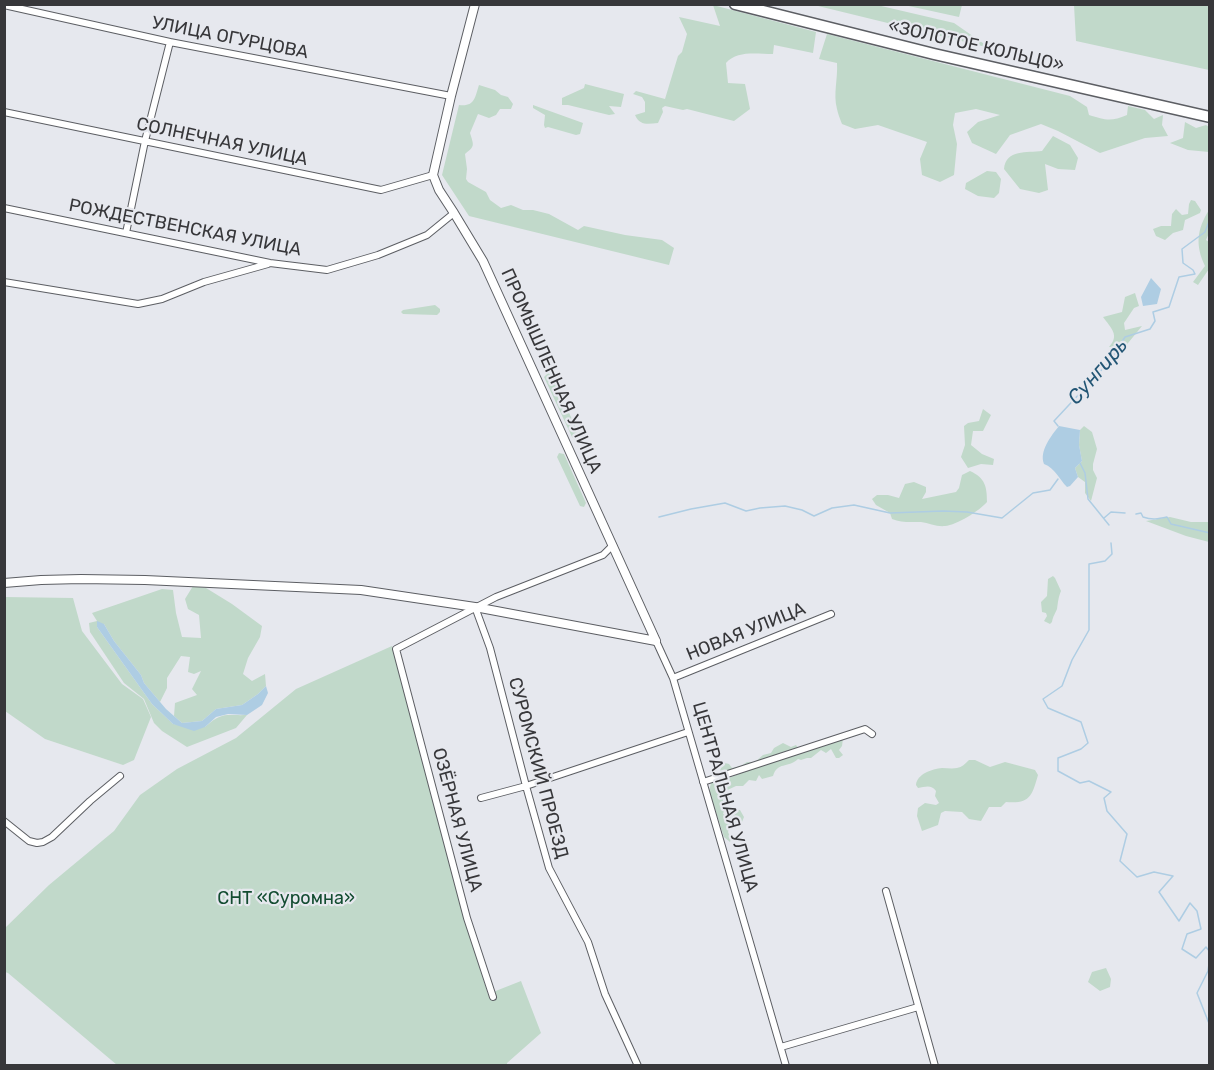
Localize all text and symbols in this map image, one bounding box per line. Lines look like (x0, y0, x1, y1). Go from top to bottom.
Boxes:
street label: УЛИЦА ОГУРЦОВА (150, 12, 310, 64)
street label: «ЗОЛОТОЕ КОЛЬЦО» (886, 15, 1066, 77)
street label: СОЛНЕЧНАЯ УЛИЦА (134, 113, 310, 171)
street label: РОЖДЕСТВЕНСКАЯ УЛИЦА (67, 195, 303, 261)
street label: ПРОМЫШЛЕННАЯ УЛИЦА (496, 265, 606, 477)
water label: Сунгирь (1063, 334, 1133, 410)
street label: НОВАЯ УЛИЦА (683, 598, 809, 666)
street label: СУРОМСКИЙ ПРОЕЗД (503, 675, 573, 861)
street label: ЦЕНТРАЛЬНАЯ УЛИЦА (687, 699, 763, 895)
street label: ОЗЁРНАЯ УЛИЦА (427, 746, 487, 894)
park label: СНТ «Суромна» (217, 888, 355, 910)

